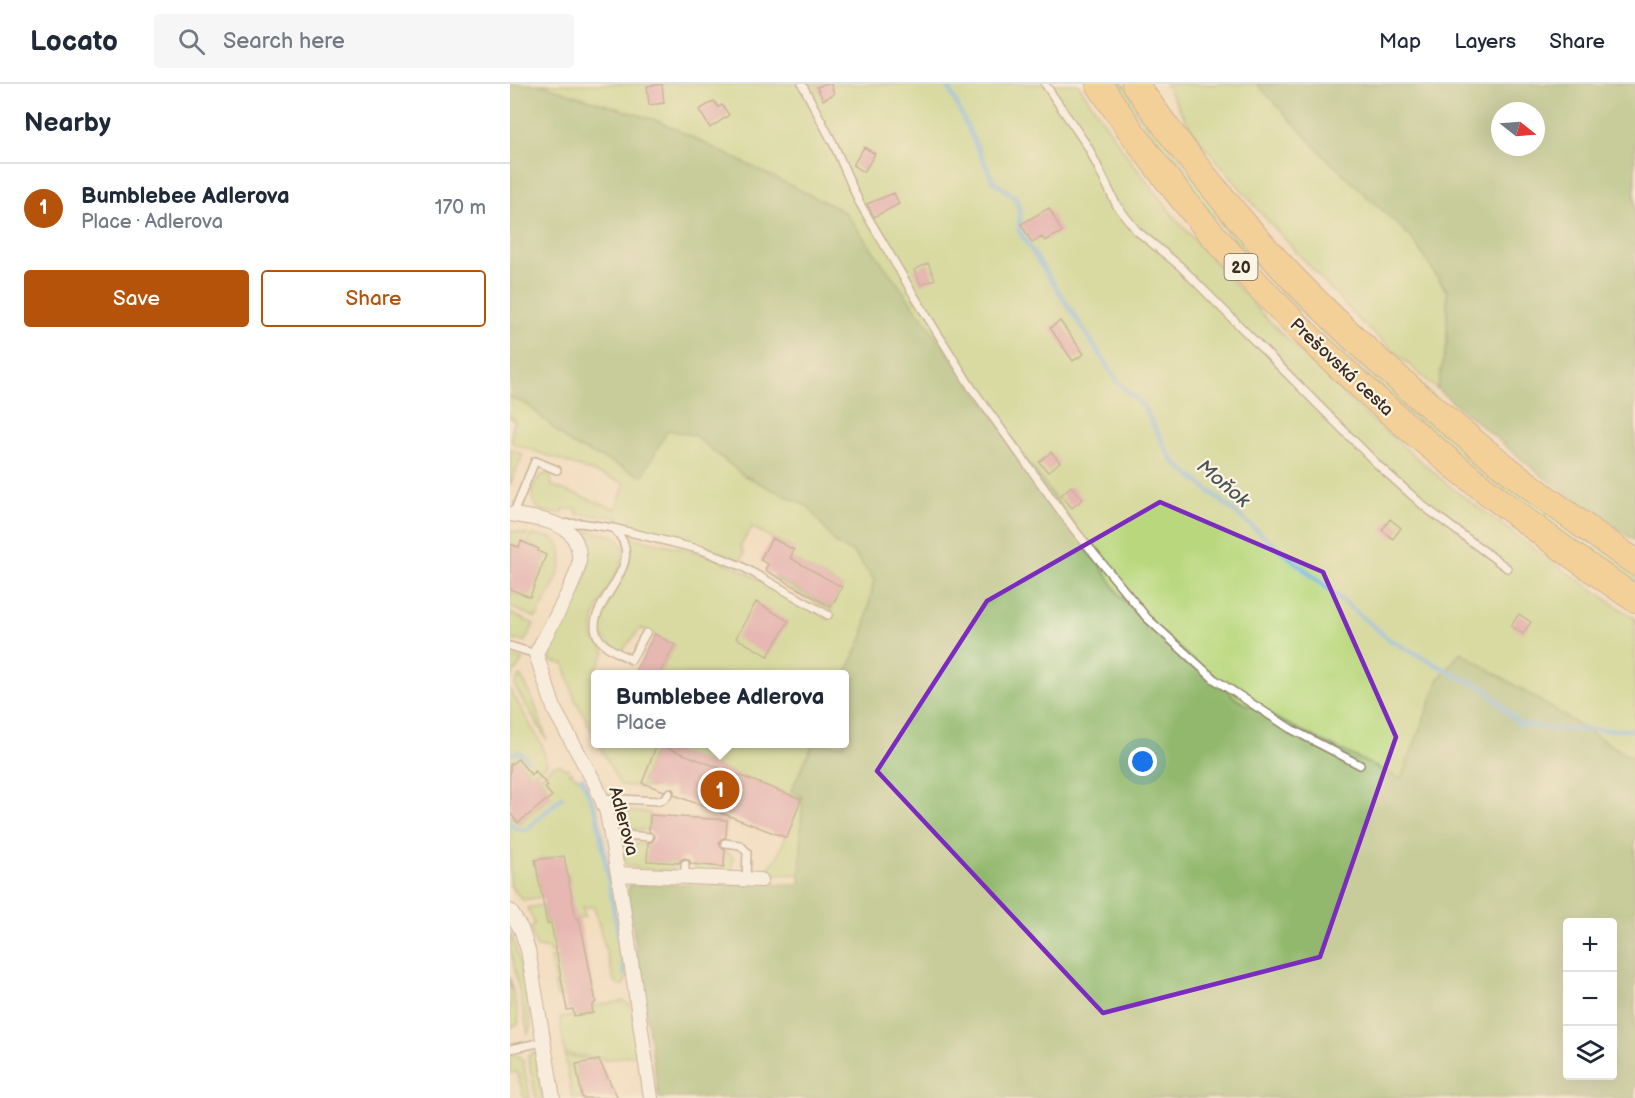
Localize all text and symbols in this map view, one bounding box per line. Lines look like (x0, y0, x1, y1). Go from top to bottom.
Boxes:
search box (154, 14, 574, 68)
text: Locato (30, 25, 118, 58)
icon: search (175, 25, 208, 58)
text: Search here (223, 28, 345, 55)
text: Map (1379, 29, 1421, 54)
text: Layers (1454, 29, 1516, 54)
text: Share (1549, 29, 1605, 54)
north arrow (1491, 102, 1545, 156)
text: Nearby (24, 108, 111, 139)
text: Bumblebee Adlerova (81, 183, 290, 210)
text: 1 (39, 196, 48, 220)
text: 170 m (435, 196, 486, 220)
text: Place · Adlerova (81, 210, 223, 234)
road number: 20 (1224, 254, 1258, 280)
button: Save (24, 270, 249, 327)
button: Share (261, 270, 486, 327)
street label: Prešovská cesta (1286, 314, 1398, 421)
water label: Moňok (1192, 455, 1256, 514)
popup (591, 670, 849, 748)
text: Bumblebee Adlerova (616, 684, 824, 711)
text: Place (616, 711, 666, 735)
your location (1128, 747, 1157, 776)
pin: 1 (700, 768, 740, 812)
street label: Adlerova (604, 784, 643, 858)
map controls (1563, 918, 1617, 1080)
button: + (1563, 918, 1617, 972)
button: − (1563, 972, 1617, 1026)
button: layers (1563, 1026, 1617, 1080)

